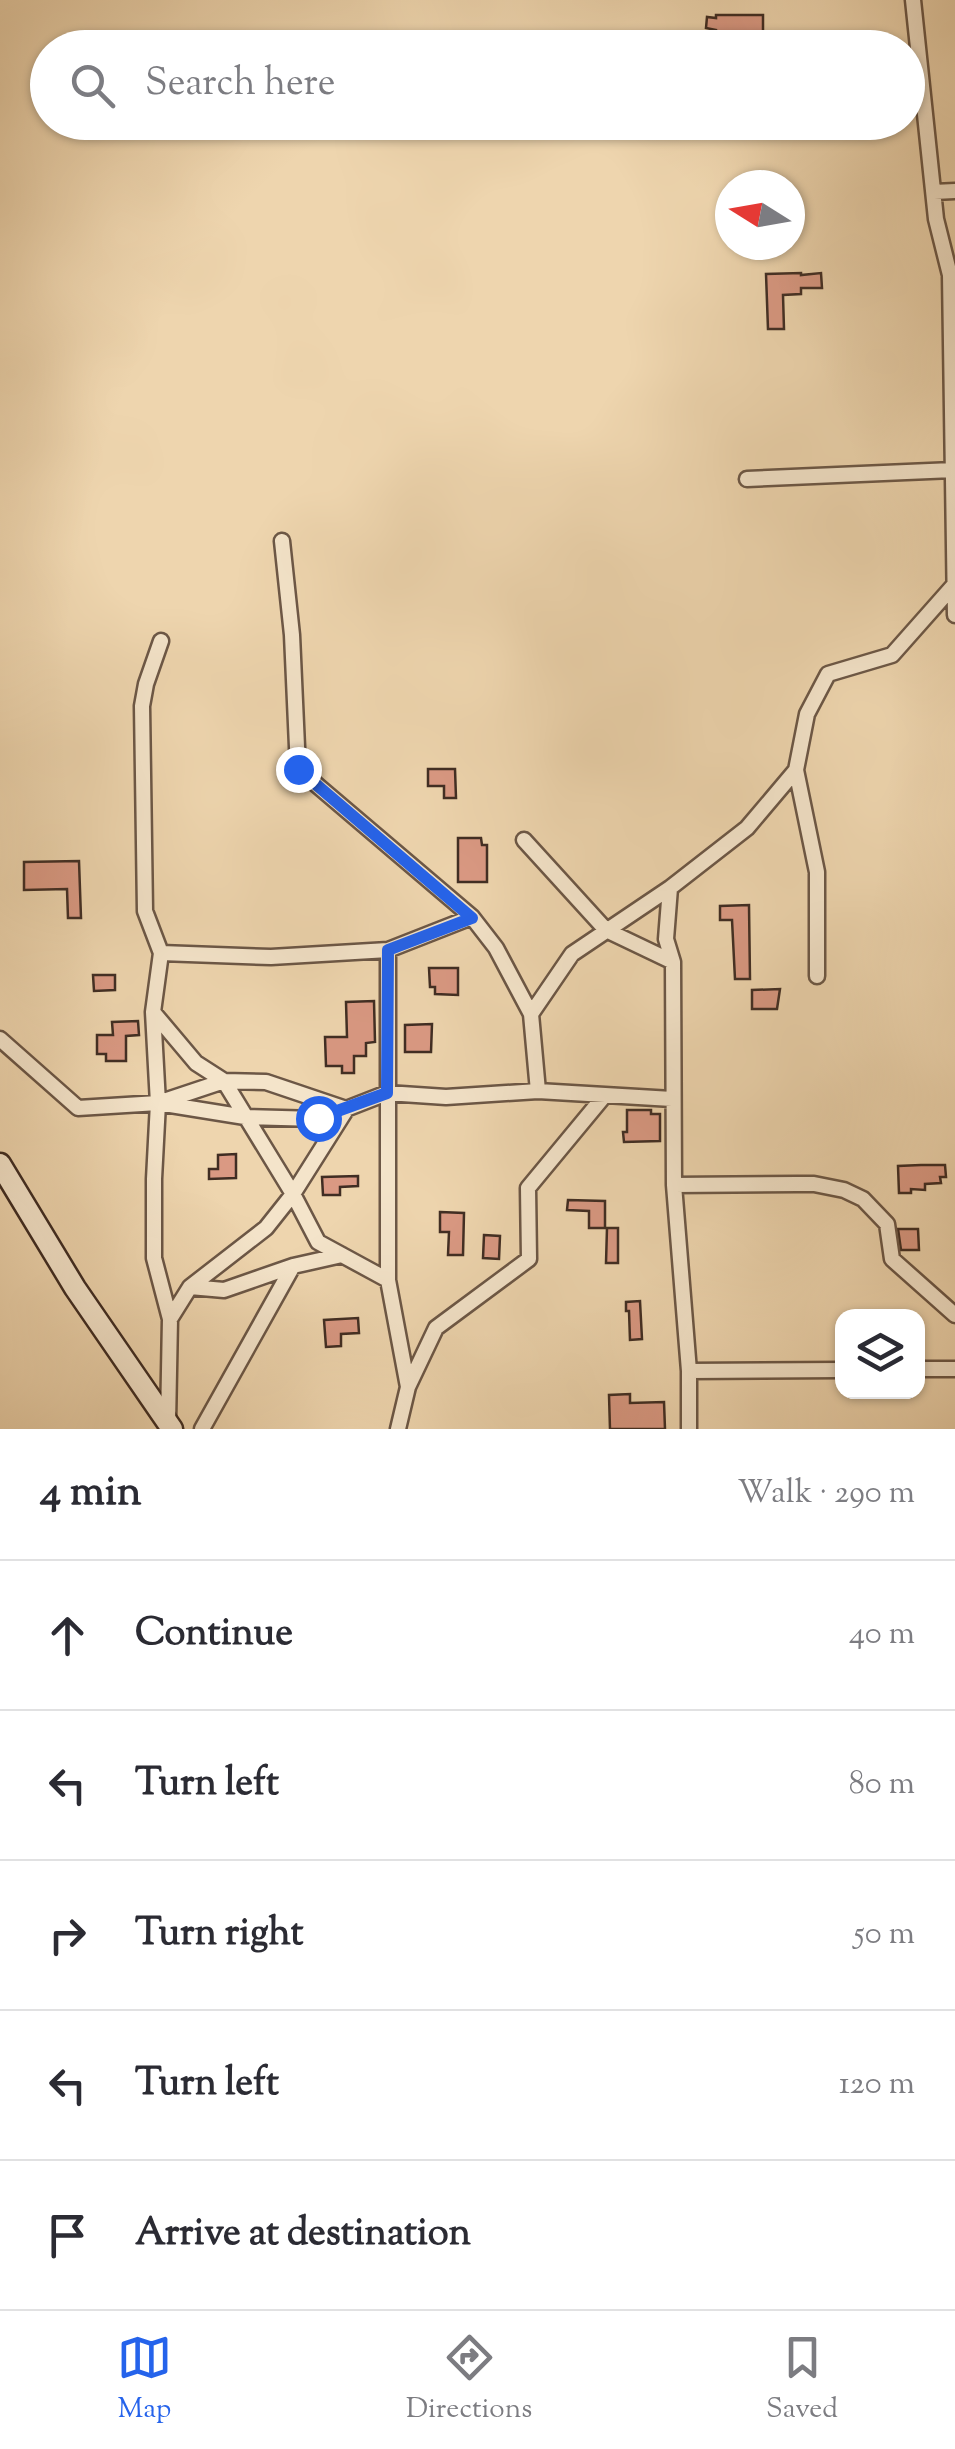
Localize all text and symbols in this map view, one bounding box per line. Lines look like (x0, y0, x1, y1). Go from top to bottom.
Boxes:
search box (30, 30, 925, 140)
icon: search (65, 58, 120, 113)
text: Search here (145, 58, 336, 112)
north arrow (715, 170, 805, 260)
route end (276, 747, 322, 793)
route start (296, 1096, 342, 1142)
map controls (835, 1309, 925, 1399)
button: layers (835, 1309, 925, 1399)
text: 4 min (40, 1464, 142, 1524)
text: Walk · 290 m (737, 1471, 915, 1517)
icon: ahead (40, 1608, 95, 1663)
text: Continue (135, 1608, 293, 1662)
text: 40 m (849, 1612, 915, 1658)
icon: left (40, 1758, 95, 1813)
text: Turn left (135, 1758, 279, 1812)
text: 80 m (849, 1762, 915, 1808)
icon: right (40, 1908, 95, 1963)
text: Turn right (135, 1908, 303, 1962)
text: 50 m (854, 1912, 915, 1958)
icon: left (40, 2058, 95, 2113)
text: Turn left (135, 2058, 279, 2112)
text: 120 m (839, 2062, 915, 2108)
icon: arrive (40, 2208, 95, 2263)
text: Arrive at destination (135, 2208, 471, 2262)
tab: Map (117, 2330, 172, 2430)
tab: Directions (406, 2330, 532, 2430)
tab: Saved (766, 2330, 838, 2430)

